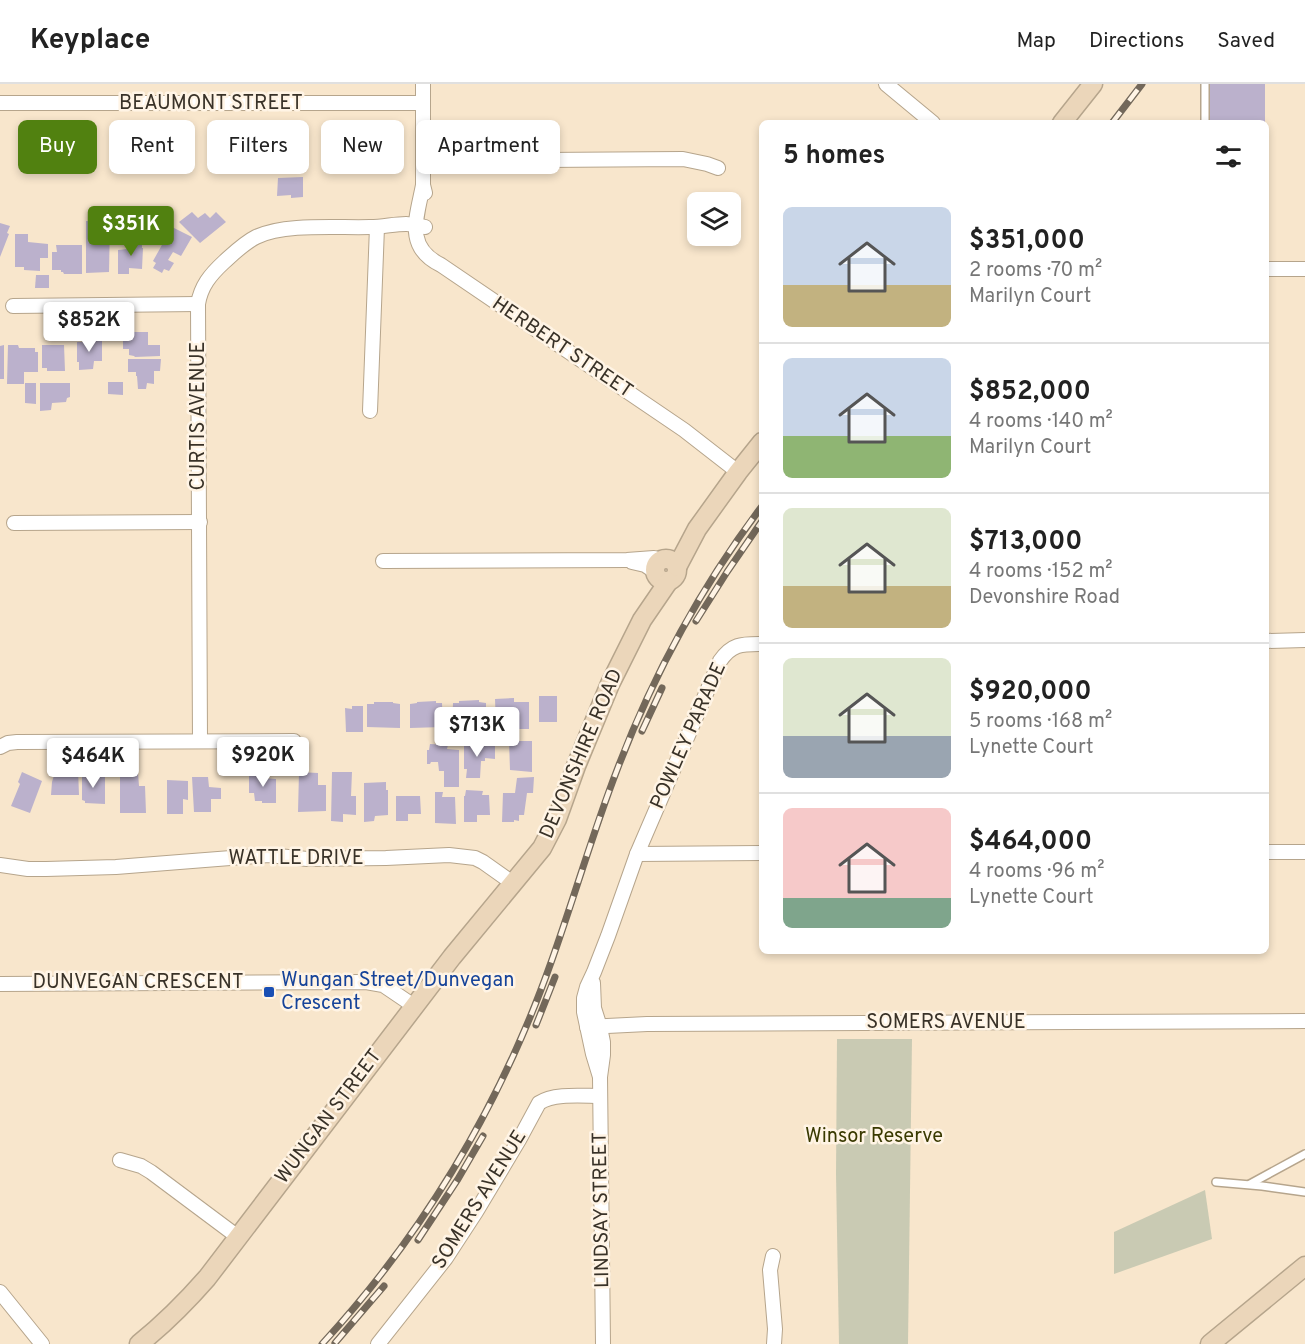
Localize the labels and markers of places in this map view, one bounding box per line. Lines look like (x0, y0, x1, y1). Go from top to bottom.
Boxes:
pin: $351K (89, 206, 173, 257)
pin: $852K (47, 302, 131, 353)
pin: $713K (435, 707, 519, 758)
pin: $920K (221, 737, 305, 788)
pin: $464K (51, 738, 135, 789)
place label: Wungan Street/Dunvegan Crescent (281, 968, 515, 1017)
marker: Wungan Street/Dunvegan Crescent (262, 985, 276, 999)

